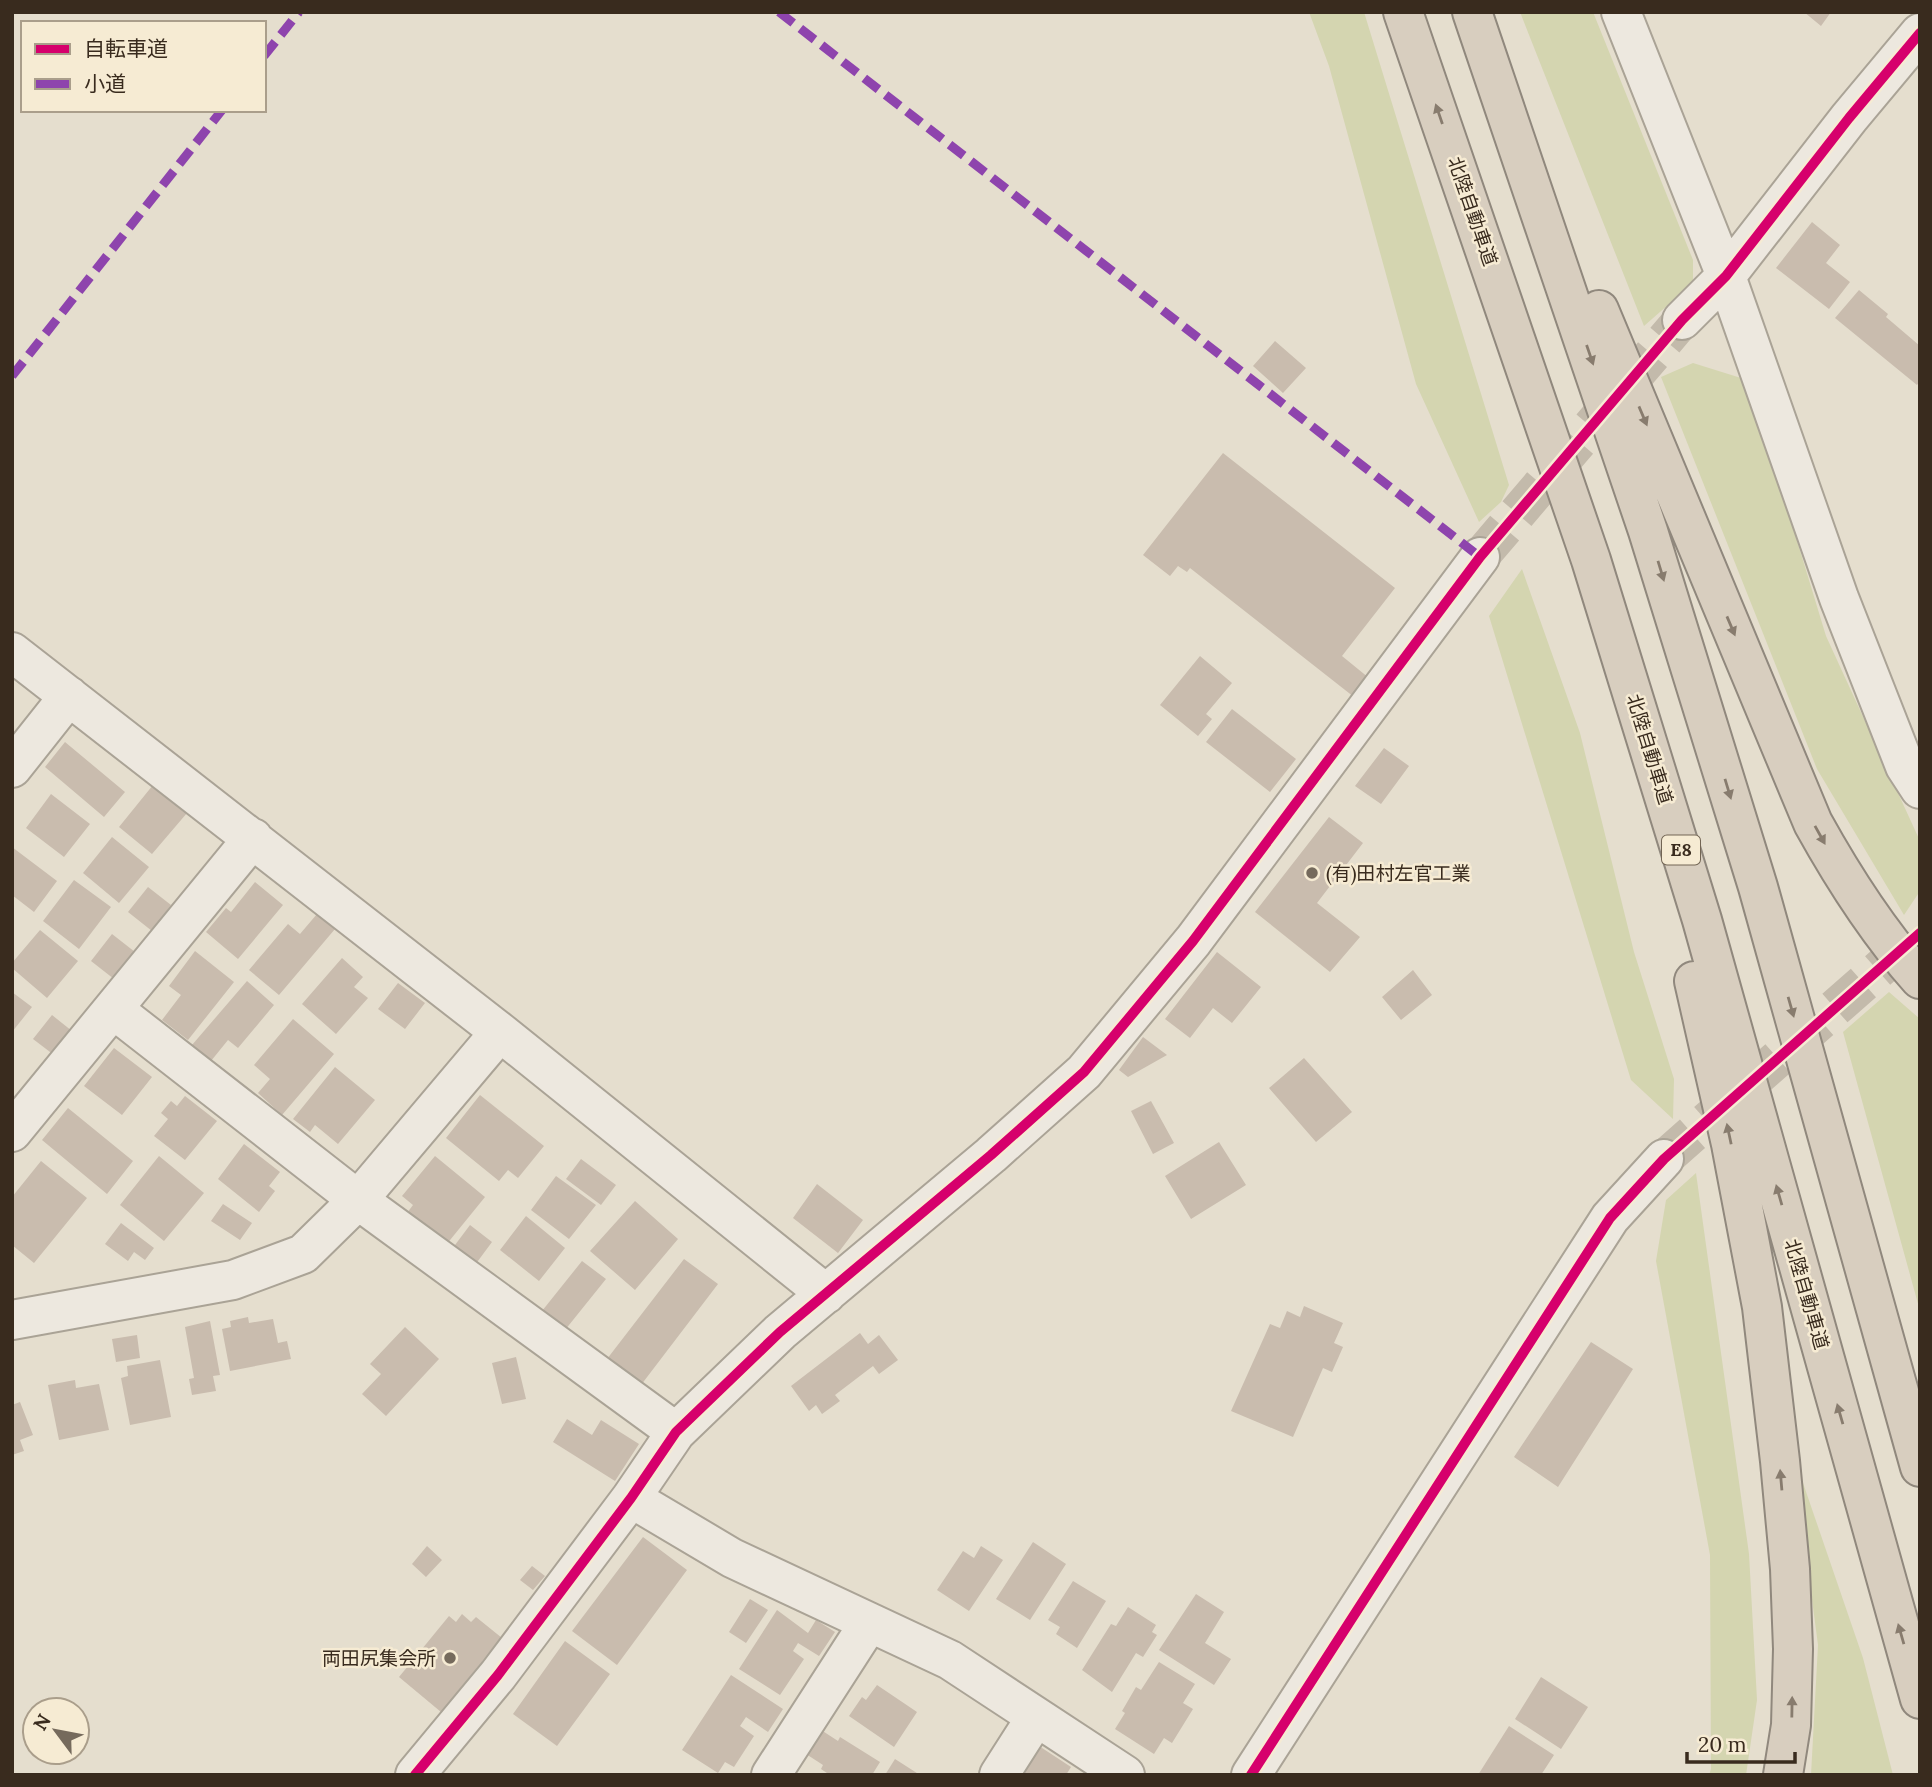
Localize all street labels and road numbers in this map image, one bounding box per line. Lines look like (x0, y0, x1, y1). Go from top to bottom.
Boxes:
street label: 北陸自動車道 (1443, 153, 1503, 269)
street label: 北陸自動車道 (1622, 691, 1678, 807)
road number: E8 (1662, 836, 1700, 864)
street label: 北陸自動車道 (1780, 1236, 1834, 1352)

